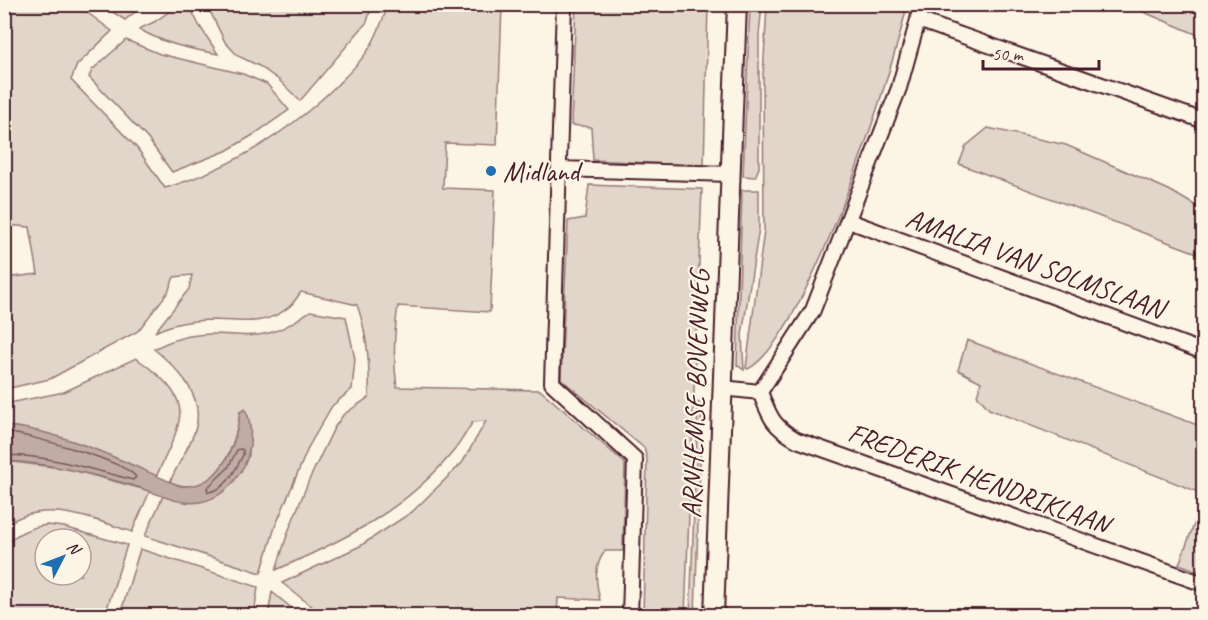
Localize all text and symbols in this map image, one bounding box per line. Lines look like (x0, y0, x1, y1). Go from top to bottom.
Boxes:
scale bar (983, 33, 1098, 71)
text: 50 m (992, 43, 1025, 65)
place label: Midland (503, 154, 583, 189)
marker: Midland (484, 164, 498, 178)
street label: AMALIA VAN SOLMSLAAN (901, 200, 1173, 327)
street label: ARNHEMSE BOVENWEG (673, 266, 717, 519)
street label: FREDERIK HENDRIKLAAN (844, 414, 1118, 543)
north arrow (33, 527, 93, 587)
text: N (63, 537, 86, 560)

